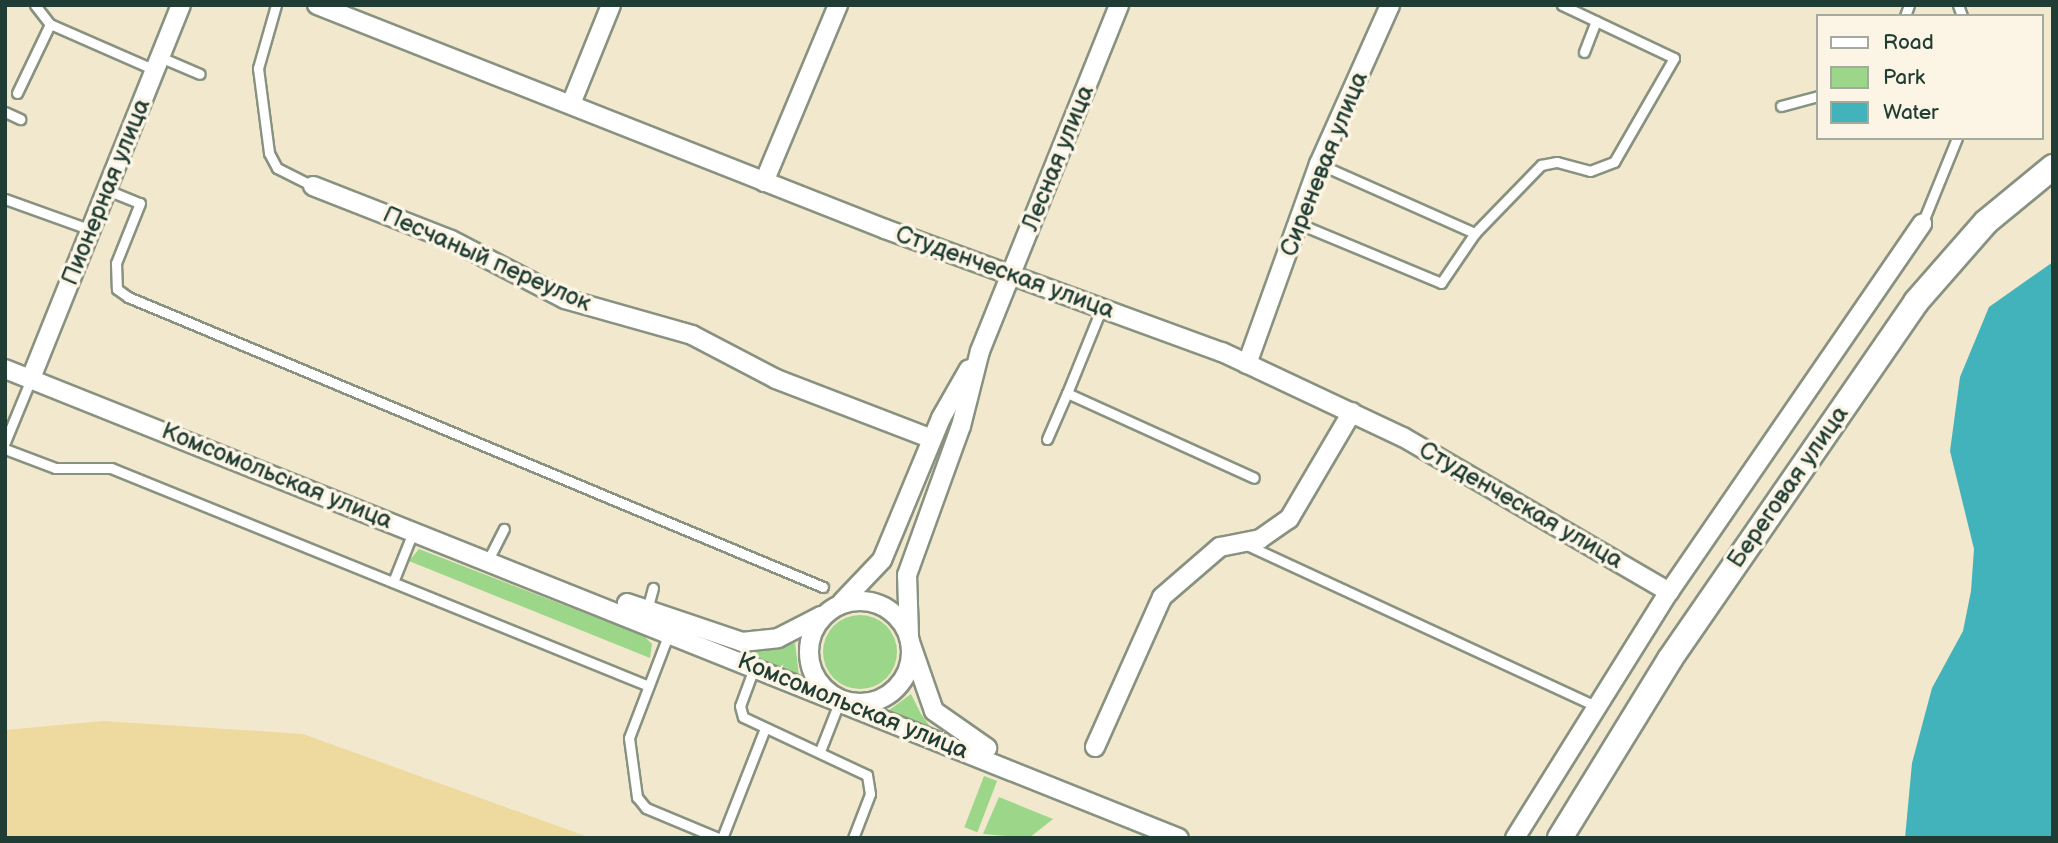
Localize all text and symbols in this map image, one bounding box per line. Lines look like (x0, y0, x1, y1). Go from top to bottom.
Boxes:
legend (1816, 14, 2044, 140)
text: Road (1883, 30, 1934, 55)
text: Park (1883, 65, 1925, 90)
street label: Сиреневая улица (1274, 68, 1374, 260)
street label: Лесная улица (1016, 81, 1100, 235)
street label: Пионерная улица (55, 95, 157, 289)
text: Water (1883, 100, 1939, 125)
street label: Песчаный переулок (378, 200, 596, 318)
street label: Студенческая улица (892, 219, 1118, 325)
street label: Береговая улица (1721, 400, 1855, 574)
street label: Комсомольская улица (157, 417, 397, 535)
street label: Студенческая улица (1414, 435, 1628, 575)
street label: Комсомольская улица (733, 647, 973, 765)

